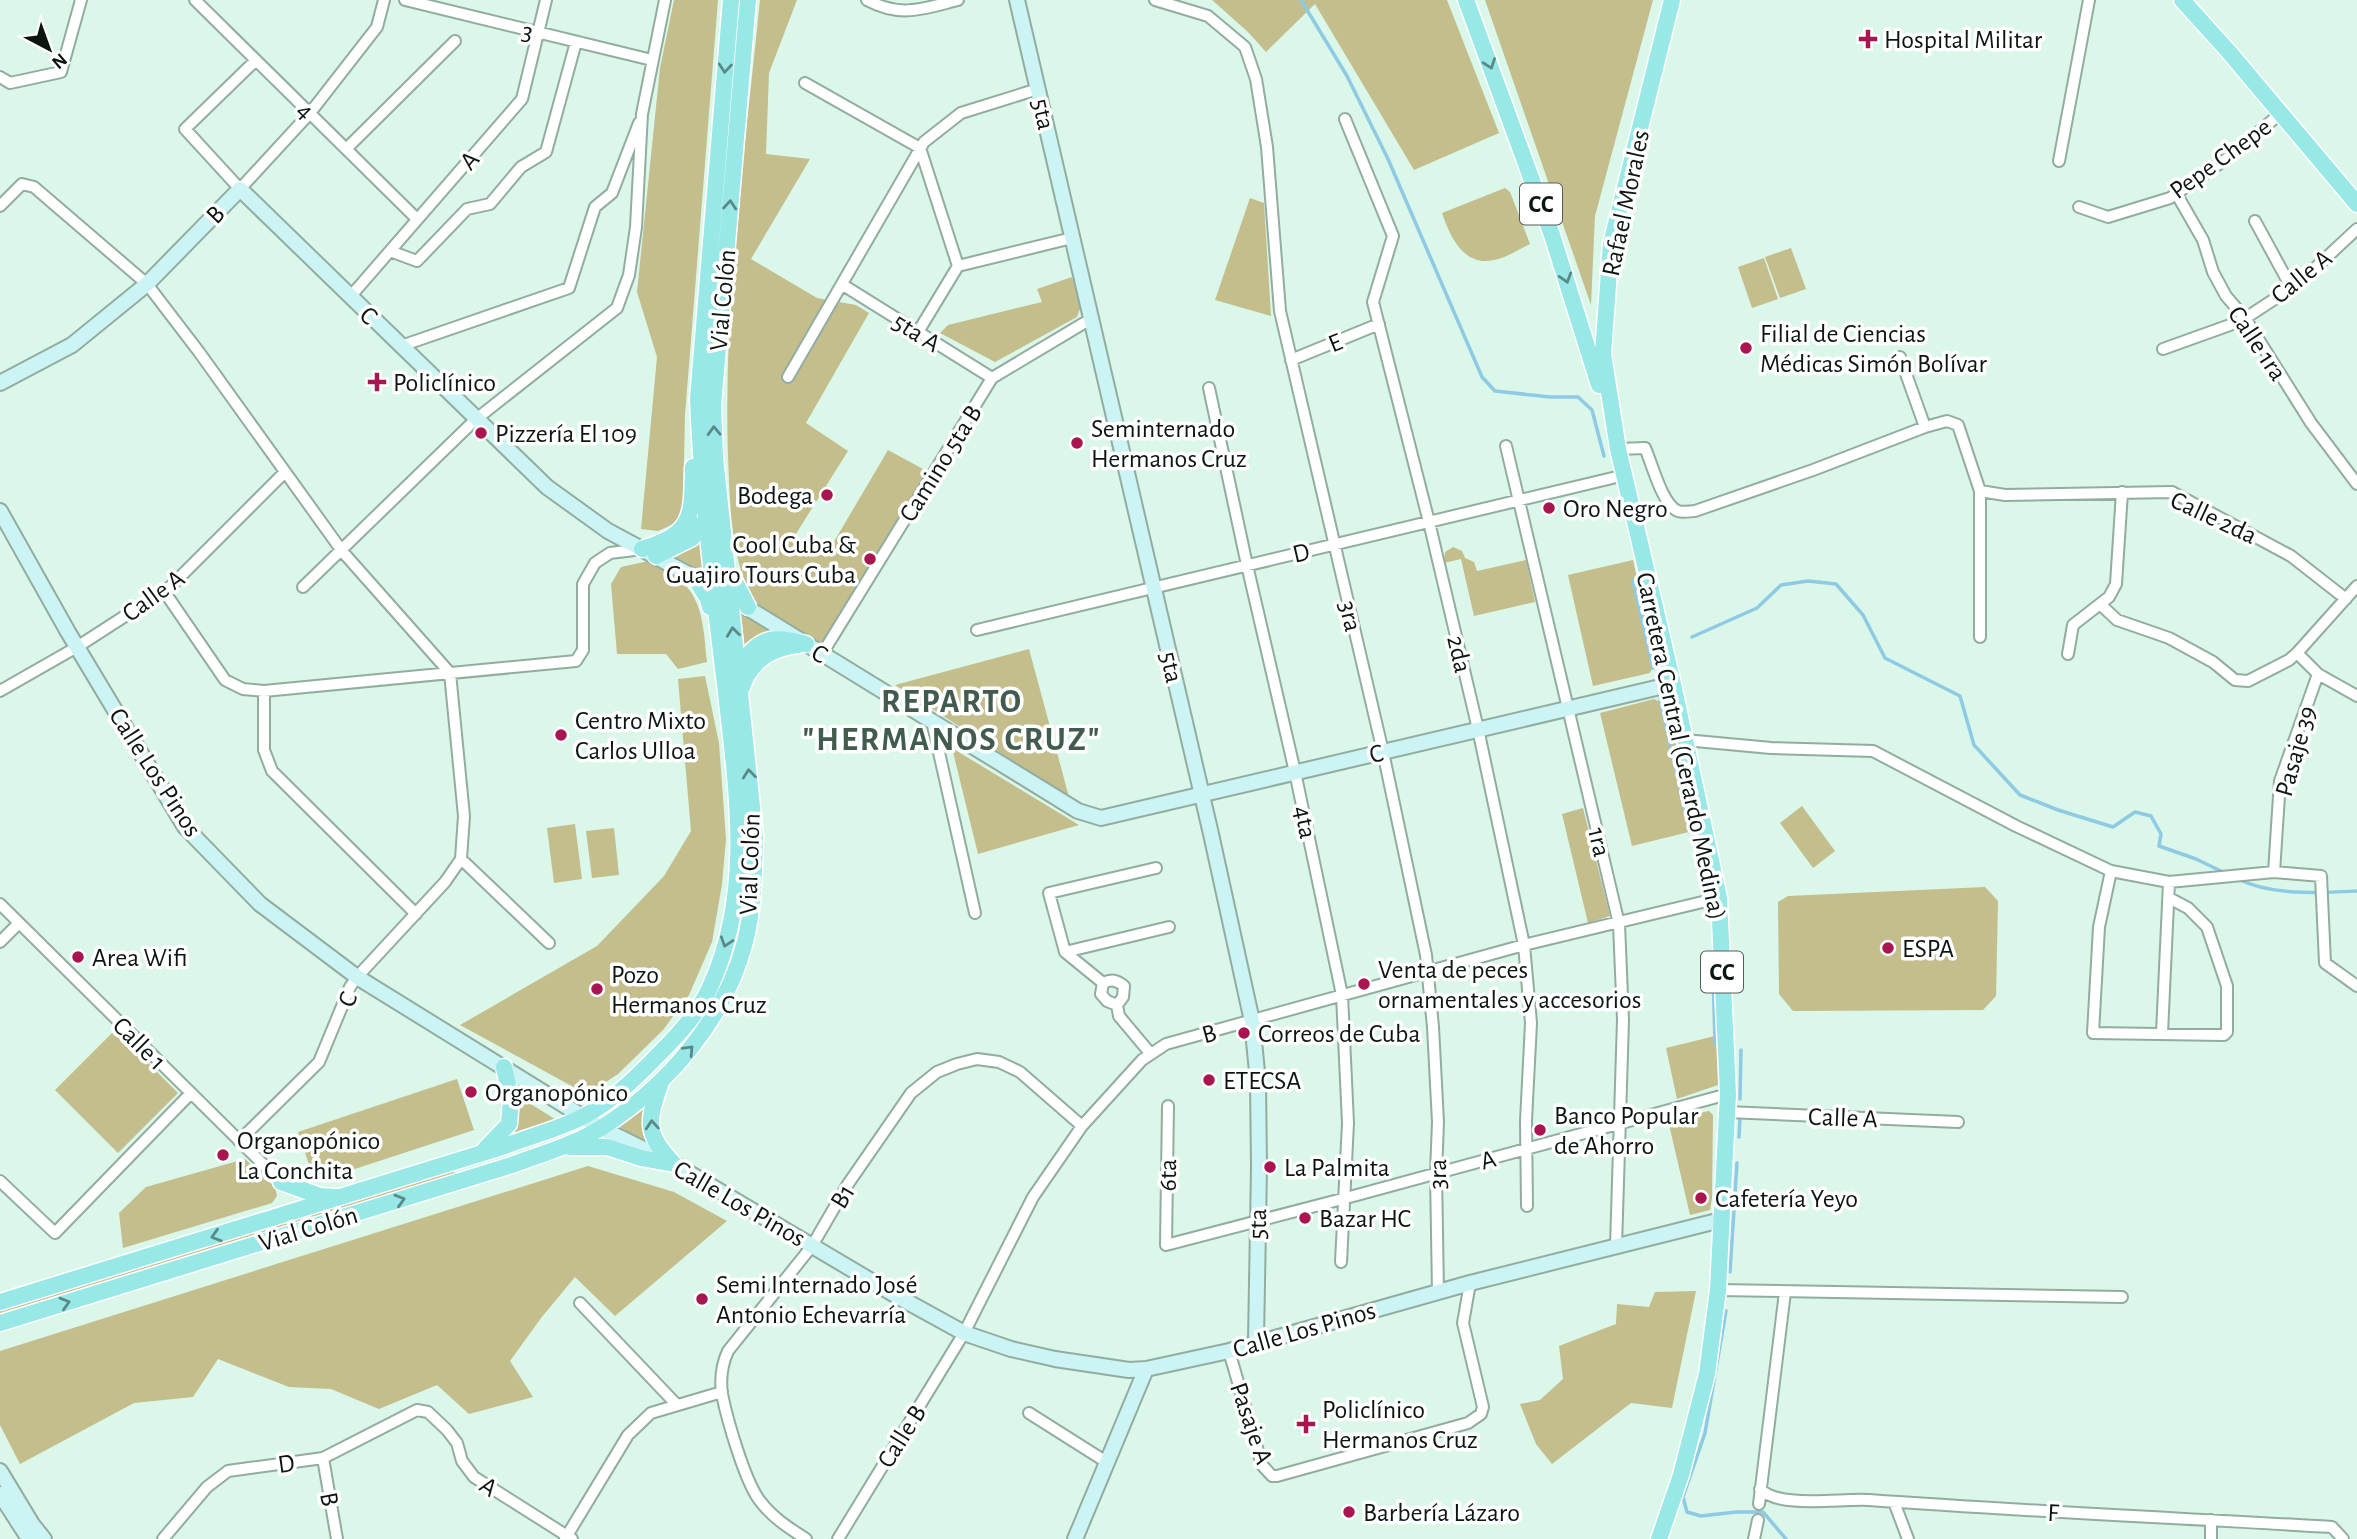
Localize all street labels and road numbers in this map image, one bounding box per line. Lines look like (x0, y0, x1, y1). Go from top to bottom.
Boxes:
street label: 3 (519, 18, 536, 46)
street label: 5ta (1027, 96, 1059, 132)
street label: 4 (292, 97, 319, 124)
street label: Pepe Chepe (2165, 114, 2276, 204)
street label: Rafael Morales (1598, 128, 1654, 279)
street label: A (455, 146, 484, 175)
road number: CC (1520, 184, 1562, 224)
street label: B (202, 201, 230, 229)
street label: Calle A (2266, 245, 2337, 309)
street label: Vial Colón (706, 248, 740, 352)
street label: C (354, 302, 382, 330)
street label: Calle 1ra (2223, 302, 2291, 386)
street label: 5ta A (888, 308, 945, 357)
street label: E (1325, 329, 1346, 357)
street label: Camino 5ta B (895, 401, 987, 527)
street label: Calle 2da (2166, 487, 2261, 549)
street label: D (1290, 538, 1312, 568)
street label: Calle A (118, 565, 189, 627)
street label: Carretera Central (Gerardo Medina) (1631, 570, 1731, 922)
street label: 3ra (1334, 598, 1366, 634)
street label: 2da (1442, 633, 1476, 675)
street label: C (807, 639, 832, 668)
street label: 5ta (1155, 649, 1187, 685)
street label: Pasaje 39 (2271, 703, 2321, 799)
street label: Calle Los Pinos (104, 704, 206, 841)
street label: C (1367, 740, 1386, 768)
street label: 4ta (1289, 803, 1321, 841)
street label: Vial Colón (735, 813, 765, 915)
street label: 1ra (1583, 825, 1615, 859)
road number: CC (1701, 952, 1743, 992)
street label: C (333, 988, 363, 1011)
street label: Calle 1 (108, 1012, 171, 1075)
street label: B (1199, 1020, 1219, 1048)
street label: Calle A (1808, 1104, 1878, 1132)
street label: A (1478, 1145, 1499, 1174)
street label: Calle Los Pinos (669, 1156, 810, 1252)
street label: 3ra (1425, 1158, 1451, 1190)
street label: 6ta (1155, 1159, 1181, 1192)
street label: B1 (826, 1180, 860, 1213)
street label: Vial Colón (256, 1202, 361, 1256)
street label: 5ta (1245, 1208, 1271, 1240)
street label: Calle Los Pinos (1230, 1297, 1379, 1363)
street label: Pasaje A (1225, 1379, 1277, 1468)
street label: Calle B (873, 1401, 931, 1473)
street label: D (276, 1450, 296, 1478)
street label: A (475, 1472, 502, 1502)
street label: B (315, 1490, 343, 1508)
street label: F (2047, 1500, 2060, 1526)

